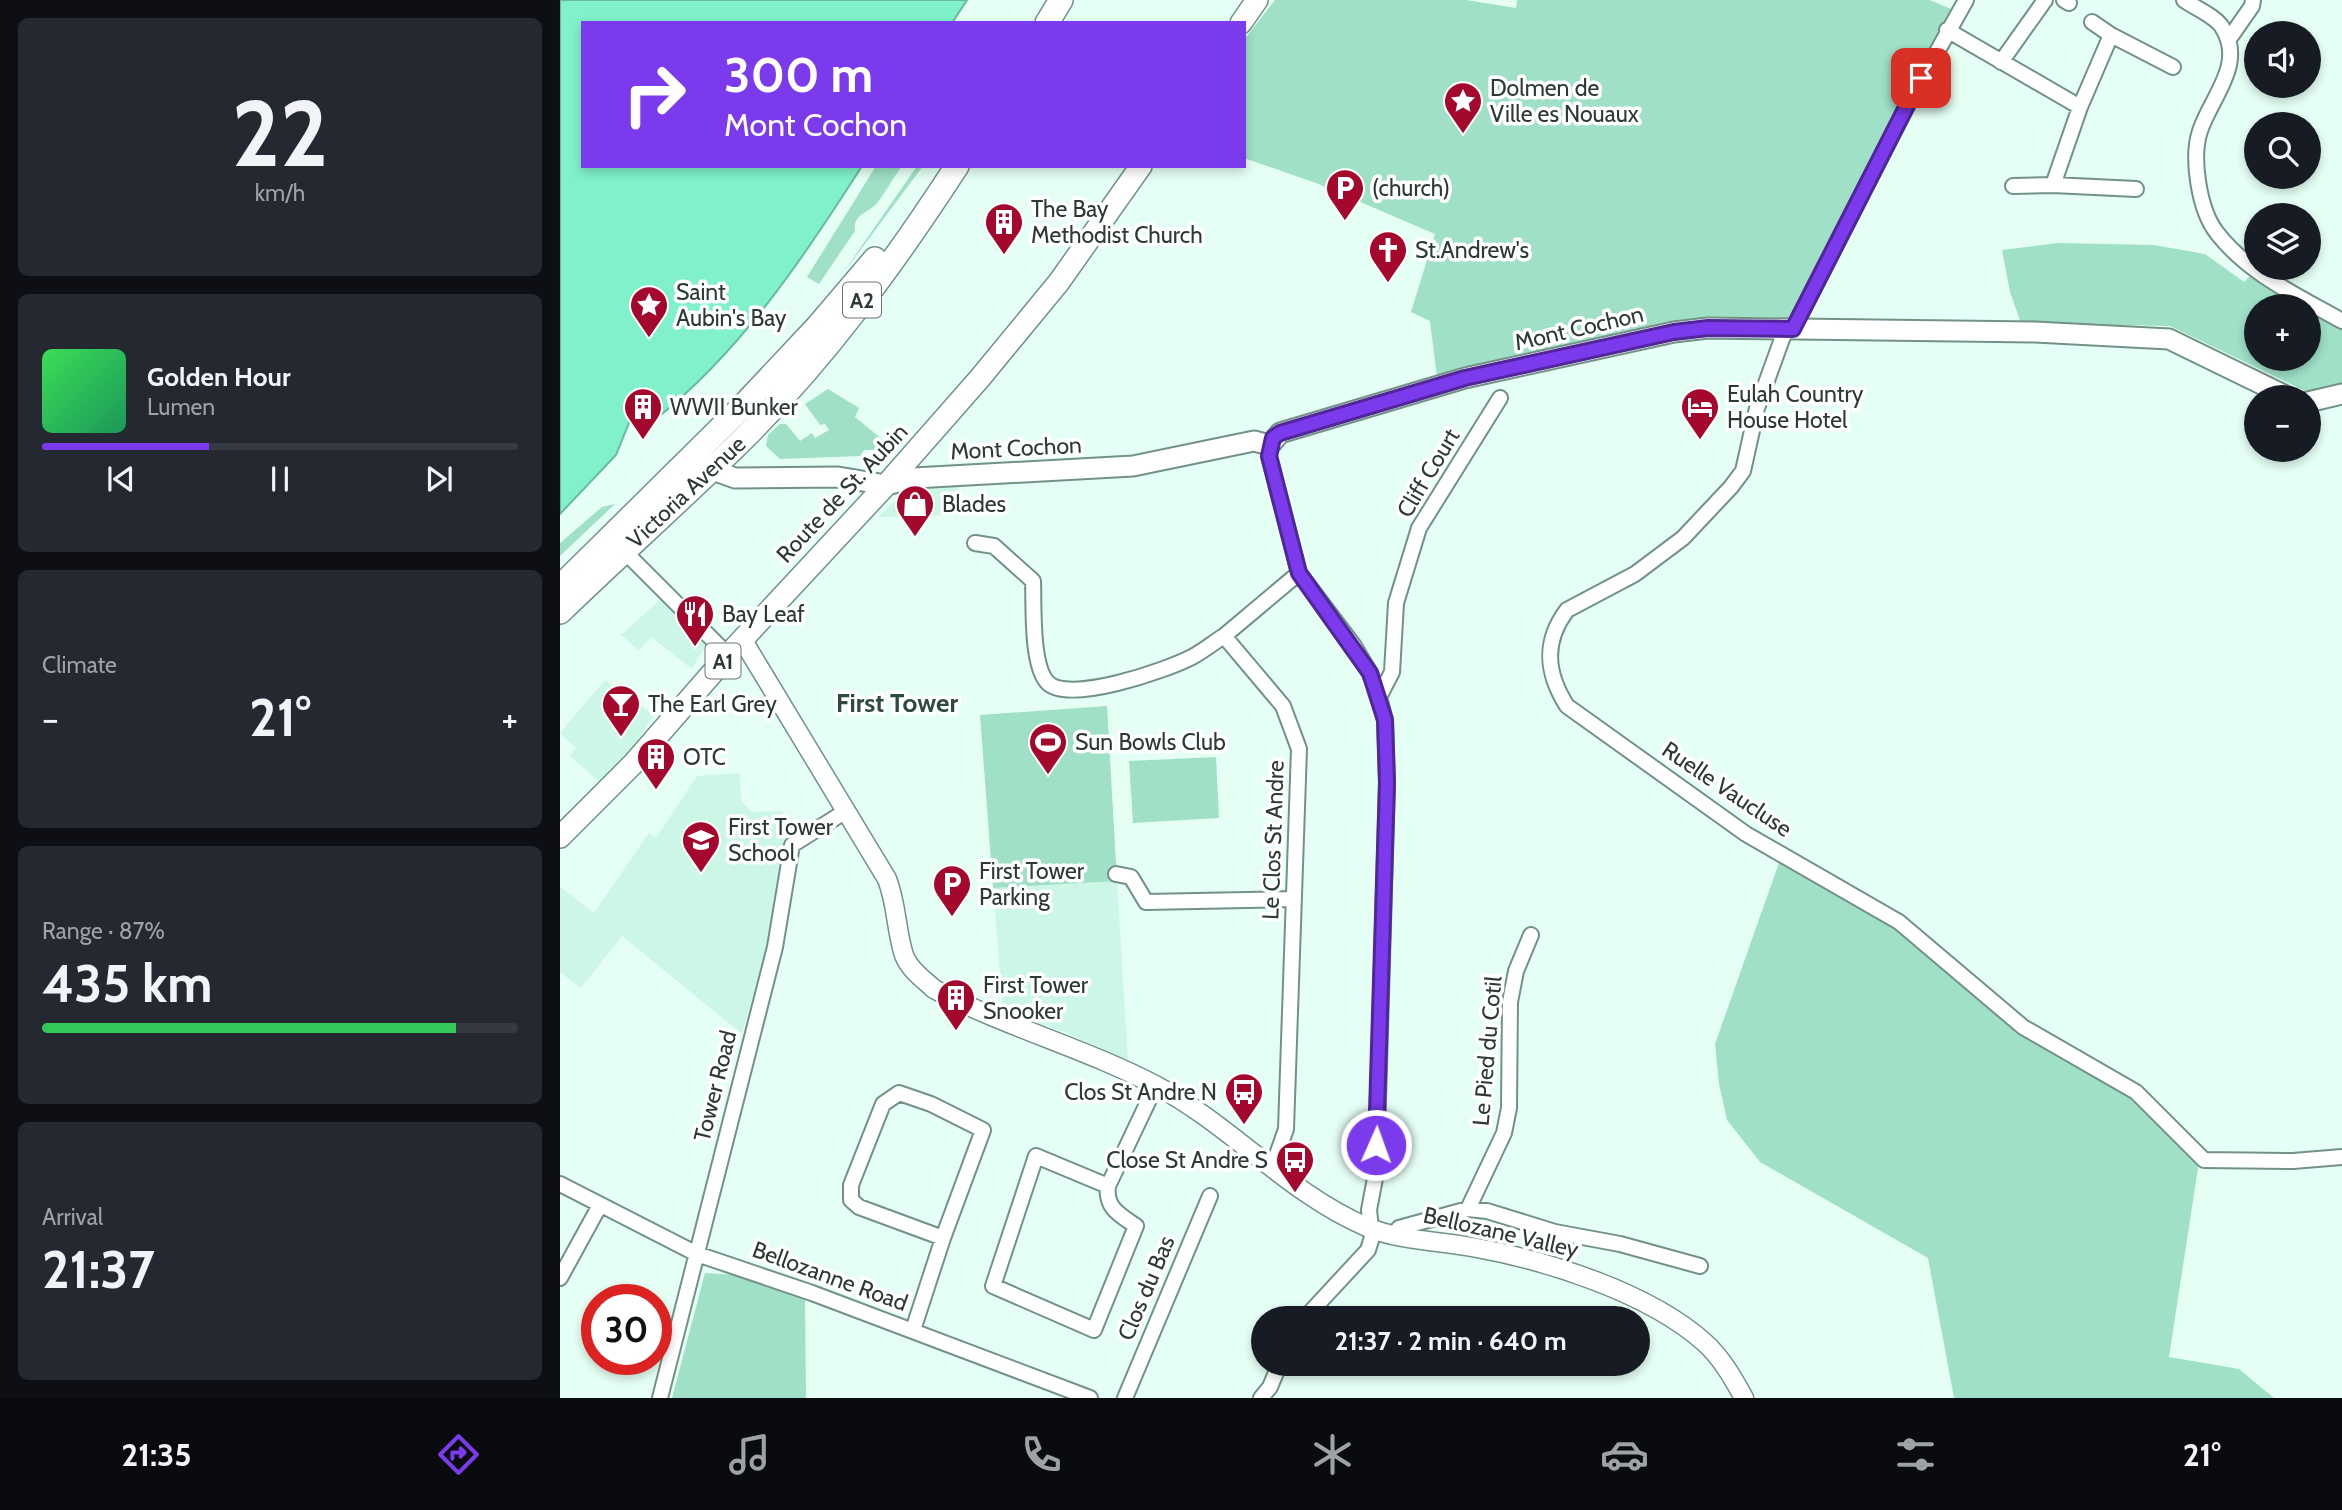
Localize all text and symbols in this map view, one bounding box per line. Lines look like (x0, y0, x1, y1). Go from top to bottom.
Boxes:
map controls (2244, 21, 2321, 462)
button: sound (2244, 21, 2321, 98)
text: 300 m (724, 45, 873, 104)
pin (1891, 48, 1951, 108)
icon: right (609, 49, 700, 140)
icon: arrive (1902, 59, 1940, 97)
place label: Dolmen de Ville es Nouaux (1490, 74, 1639, 128)
text: 22 (232, 78, 328, 189)
place icon: Dolmen de Ville es Nouaux (1442, 80, 1484, 135)
text: Mont Cochon (724, 105, 907, 144)
button: search (2244, 112, 2321, 189)
parking icon: (church) (1324, 167, 1366, 222)
place label: (church) (1372, 174, 1450, 202)
text: km/h (255, 179, 305, 207)
place label: The Bay Methodist Church (1031, 195, 1203, 249)
building icon: The Bay Methodist Church (983, 201, 1025, 256)
button: layers (2244, 203, 2321, 280)
church icon: St.Andrew's (1367, 229, 1409, 284)
place label: St.Andrew's (1415, 236, 1529, 264)
place label: Saint Aubin's Bay (676, 278, 787, 332)
road number: A2 (843, 282, 881, 318)
place icon: Saint Aubin's Bay (628, 284, 670, 339)
button: + (2244, 294, 2321, 371)
street label: Mont Cochon (1512, 300, 1646, 356)
text: Golden Hour (147, 361, 290, 393)
place label: Eulah Country House Hotel (1727, 380, 1864, 434)
button: − (2244, 385, 2321, 462)
building icon: WWII Bunker (622, 386, 664, 441)
hotel icon: Eulah Country House Hotel (1679, 386, 1721, 441)
text: Lumen (147, 393, 215, 421)
place label: WWII Bunker (670, 393, 799, 421)
street label: Route de St. Aubin (770, 418, 914, 568)
street label: Cliff Court (1391, 423, 1465, 522)
street label: Victoria Avenue (621, 430, 751, 554)
street label: Mont Cochon (950, 431, 1082, 465)
icon: previous (102, 460, 140, 498)
icon: pause (261, 460, 299, 498)
icon: next (420, 460, 458, 498)
shop icon: Blades (894, 483, 936, 538)
place label: Blades (942, 490, 1006, 518)
restaurant icon: Bay Leaf (674, 593, 716, 648)
place label: Bay Leaf (722, 600, 805, 628)
road number: A1 (706, 644, 740, 678)
text: Climate (42, 651, 117, 679)
bar icon: The Earl Grey (600, 683, 642, 738)
text: 21° (249, 686, 311, 749)
district label: First Tower (836, 687, 958, 719)
place label: The Earl Grey (648, 690, 777, 718)
text: − (42, 695, 59, 742)
text: + (501, 695, 518, 742)
sports icon: Sun Bowls Club (1027, 721, 1069, 776)
place label: Sun Bowls Club (1075, 728, 1226, 756)
street label: Ruelle Vaucluse (1657, 735, 1797, 843)
building icon: OTC (635, 736, 677, 791)
place label: OTC (683, 743, 726, 771)
street label: Le Clos St Andre (1256, 760, 1290, 920)
place label: First Tower School (728, 813, 834, 867)
school or university icon: First Tower School (680, 819, 722, 874)
place label: First Tower Parking (979, 857, 1085, 911)
parking icon: First Tower Parking (931, 863, 973, 918)
text: Range · 87% (42, 917, 165, 945)
text: 435 km (42, 952, 212, 1015)
place label: First Tower Snooker (983, 971, 1089, 1025)
street label: Le Pied du Cotil (1467, 974, 1508, 1127)
building icon: First Tower Snooker (935, 977, 977, 1032)
street label: Tower Road (688, 1027, 742, 1145)
bus stop icon: Clos St Andre N (1223, 1071, 1265, 1126)
place label: Clos St Andre N (1064, 1078, 1217, 1106)
position arrow (1339, 1108, 1413, 1182)
bus stop icon: Close St Andre S (1274, 1139, 1316, 1194)
place label: Close St Andre S (1106, 1146, 1268, 1174)
street label: Bellozane Valley (1421, 1201, 1582, 1264)
text: Arrival (42, 1203, 103, 1231)
street label: Clos du Bas (1111, 1231, 1181, 1345)
street label: Bellozanne Road (749, 1235, 911, 1317)
text: 21:37 (42, 1238, 155, 1301)
speed limit sign: 30 (581, 1284, 672, 1375)
text: 21:37 · 2 min · 640 m (1334, 1325, 1567, 1357)
icon: directions (434, 1430, 483, 1479)
icon: music (725, 1430, 774, 1479)
icon: phone (1017, 1430, 1066, 1479)
icon: climate (1308, 1430, 1357, 1479)
icon: car (1600, 1430, 1649, 1479)
icon: filters (1891, 1430, 1940, 1479)
text: 21:35 (121, 1435, 192, 1474)
text: 21° (2183, 1435, 2221, 1474)

